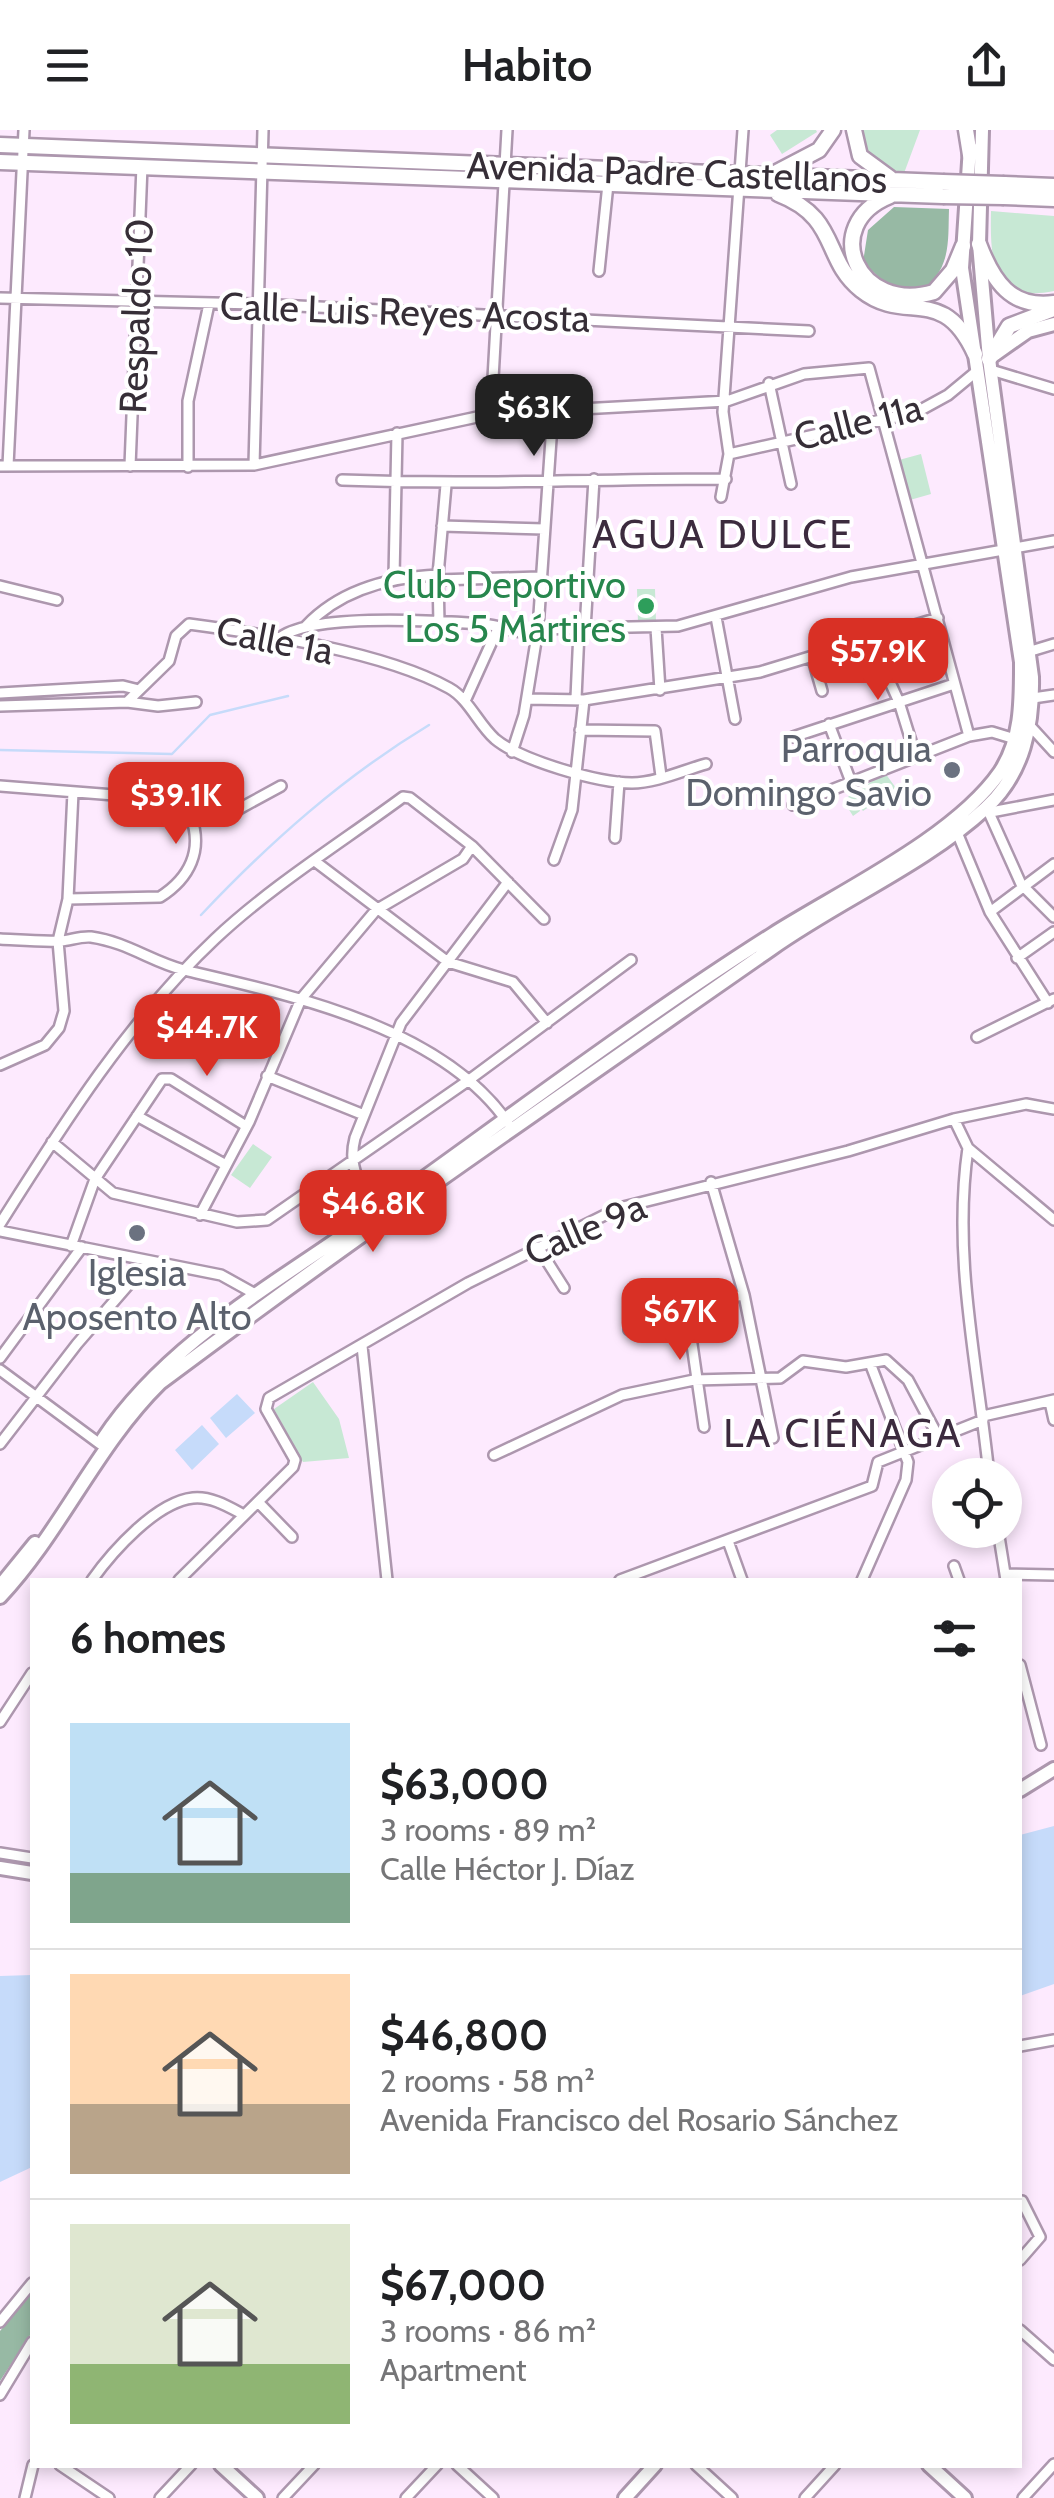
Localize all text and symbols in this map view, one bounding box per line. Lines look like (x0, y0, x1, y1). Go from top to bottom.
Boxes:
icon: menu (40, 38, 95, 93)
text: Habito (462, 38, 592, 92)
icon: share (959, 38, 1014, 93)
street label: Avenida Padre Castellanos (466, 141, 888, 203)
street label: Respaldo 10 (109, 218, 163, 414)
street label: Calle Luis Reyes Acosta (219, 282, 591, 342)
pin: $63K (475, 374, 593, 459)
street label: Calle 11a (789, 383, 927, 461)
text: $63K (497, 387, 571, 426)
district label: AGUA DULCE (592, 509, 854, 558)
place label: Club Deportivo Los 5 Mártires (383, 561, 626, 652)
marker: Club Deportivo Los 5 Mártires (635, 595, 657, 617)
street label: Calle 1a (213, 606, 337, 674)
pin: $57.9K (797, 618, 959, 703)
text: $57.9K (830, 631, 926, 670)
place label: Parroquia Domingo Savio (685, 725, 932, 816)
marker: Parroquia Domingo Savio (941, 759, 963, 781)
pin: $39.1K (95, 762, 257, 847)
text: $39.1K (130, 775, 222, 814)
pin: $44.7K (126, 994, 288, 1079)
text: $44.7K (156, 1007, 258, 1046)
pin: $46.8K (292, 1170, 454, 1255)
text: $46.8K (322, 1183, 424, 1222)
street label: Calle 9a (517, 1183, 653, 1275)
marker: Iglesia Aposento Alto (126, 1222, 148, 1244)
place label: Iglesia Aposento Alto (22, 1249, 252, 1340)
pin: $67K (621, 1278, 739, 1363)
text: $67K (644, 1291, 716, 1330)
district label: LA CIÉNAGA (723, 1408, 963, 1457)
map controls (932, 1458, 1022, 1548)
button: locate (932, 1458, 1022, 1548)
icon: filters (927, 1611, 982, 1666)
text: 6 homes (70, 1612, 226, 1664)
text: $63,000 (380, 1758, 549, 1810)
icon: home (150, 1763, 270, 1883)
text: 3 rooms · 89 m² (380, 1810, 596, 1849)
text: Calle Héctor J. Díaz (380, 1849, 635, 1888)
text: $46,800 (380, 2009, 548, 2061)
icon: home (150, 2014, 270, 2134)
text: 2 rooms · 58 m² (380, 2061, 595, 2100)
text: Avenida Francisco del Rosario Sánchez (380, 2100, 898, 2139)
text: $67,000 (380, 2259, 546, 2311)
icon: home (150, 2264, 270, 2384)
text: 3 rooms · 86 m² (380, 2311, 596, 2350)
text: Apartment (380, 2350, 527, 2389)

